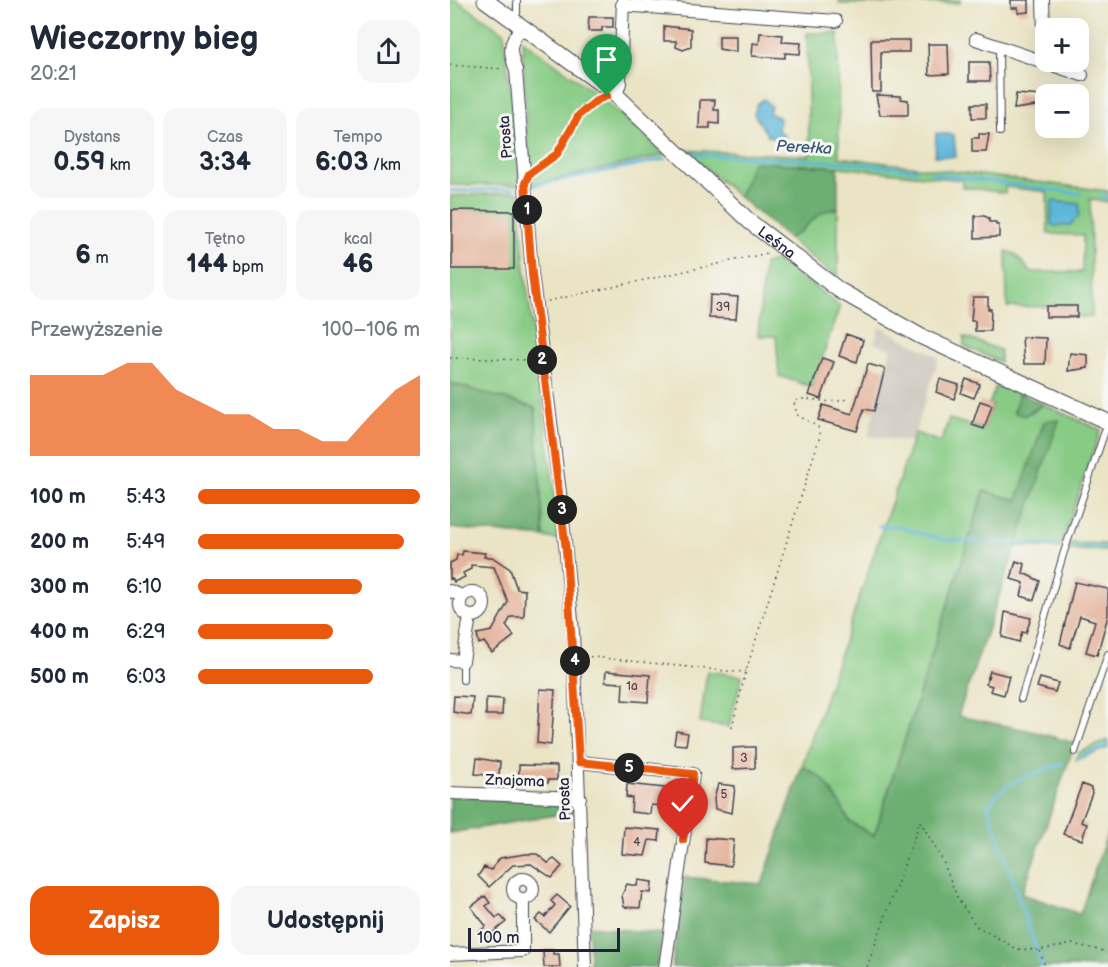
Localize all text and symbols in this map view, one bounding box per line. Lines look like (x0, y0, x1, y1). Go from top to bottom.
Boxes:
map controls (1035, 18, 1089, 138)
button: + (1035, 18, 1089, 72)
text: Wieczorny bieg (30, 19, 259, 59)
button: share (357, 20, 420, 83)
pin (581, 34, 632, 96)
icon: arrive (590, 43, 623, 76)
text: 20:21 (30, 62, 77, 86)
button: − (1035, 84, 1089, 138)
street label: Prosta (495, 115, 517, 159)
text: Dystans (63, 128, 121, 147)
text: Czas (207, 128, 243, 147)
text: Tempo (333, 128, 383, 147)
water label: Perełka (775, 137, 833, 159)
text: 0.59 (53, 147, 105, 178)
text: 3:34 (199, 147, 251, 178)
text: 6:03 (315, 147, 368, 178)
text: km (105, 156, 131, 175)
text: /km (368, 156, 401, 175)
pin: 1 (512, 195, 542, 225)
text: 1 (524, 200, 530, 219)
street label: Leśna (754, 222, 799, 263)
text: Tętno (205, 230, 245, 249)
text: kcal (344, 230, 372, 249)
text: 6 (75, 240, 91, 271)
text: m (91, 249, 109, 268)
text: 144 (186, 249, 228, 280)
text: 46 (342, 249, 374, 280)
text: bpm (228, 258, 264, 277)
house number: 39 (716, 300, 730, 315)
text: Przewyższenie (30, 318, 163, 342)
text: 100–106 m (322, 318, 420, 342)
pin: 2 (527, 345, 557, 375)
text: 2 (537, 350, 547, 369)
text: 100 m (30, 485, 86, 509)
text: 5:43 (126, 485, 166, 509)
pin: 3 (547, 495, 577, 525)
text: 3 (557, 500, 567, 519)
text: 200 m (30, 530, 89, 554)
text: 5:49 (126, 530, 165, 554)
text: 300 m (30, 575, 89, 599)
text: 6:10 (126, 575, 162, 599)
text: 400 m (30, 620, 89, 644)
text: 6:29 (126, 620, 166, 644)
pin: 4 (560, 646, 590, 676)
text: 4 (570, 651, 580, 670)
text: 500 m (30, 665, 89, 689)
text: 6:03 (126, 665, 166, 689)
house number: 1a (626, 679, 638, 694)
house number: 3 (740, 751, 748, 766)
pin: 5 (614, 753, 644, 783)
text: 5 (624, 758, 634, 777)
street label: Znajoma (484, 770, 545, 792)
street label: Prosta (555, 777, 575, 821)
pin (657, 778, 708, 840)
icon: check (666, 787, 699, 820)
house number: 5 (721, 787, 728, 802)
house number: 4 (633, 835, 641, 850)
button: Zapisz (30, 886, 219, 955)
button: Udostępnij (231, 886, 420, 955)
scale bar (468, 925, 620, 952)
text: 100 m (477, 929, 520, 948)

